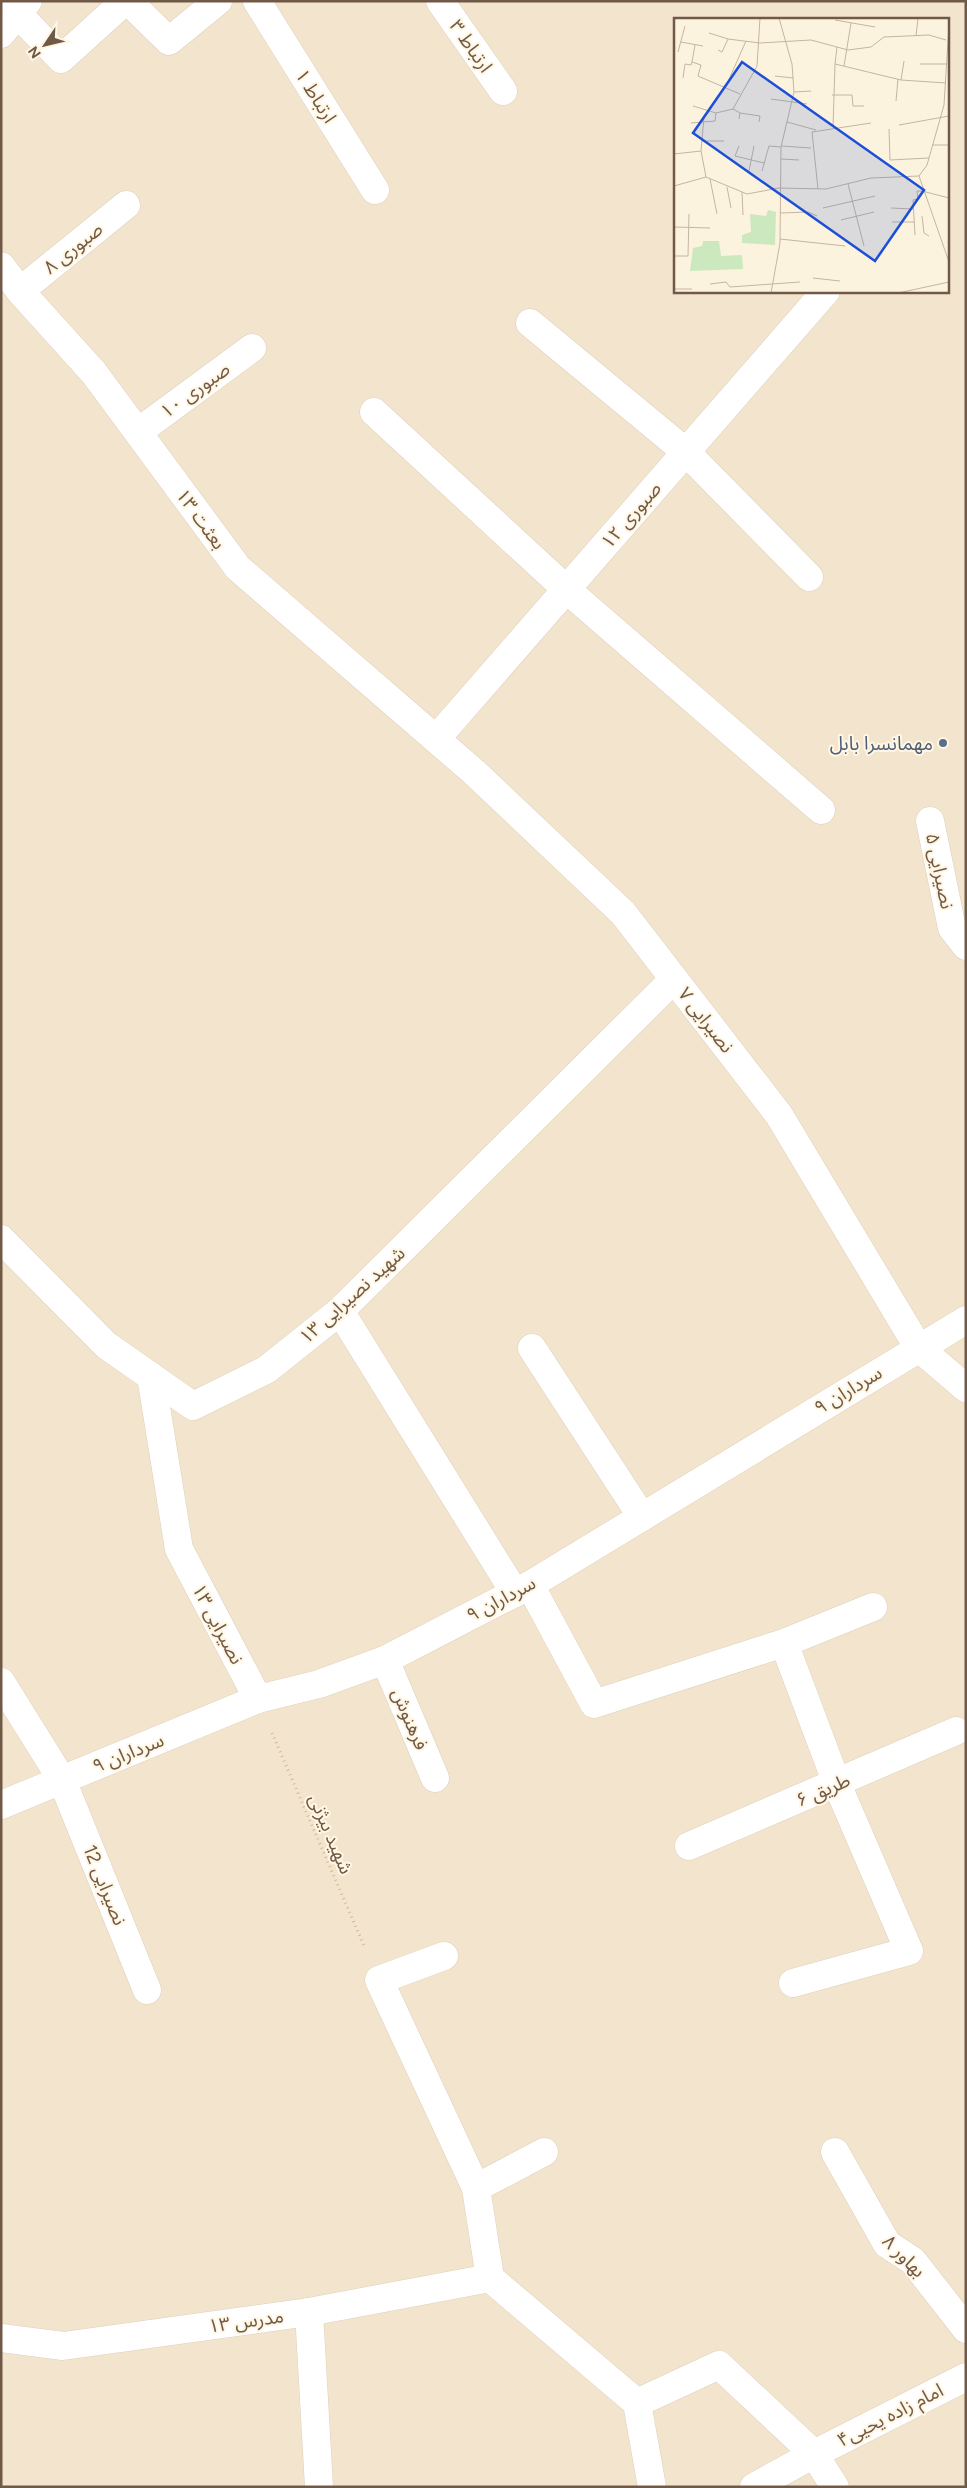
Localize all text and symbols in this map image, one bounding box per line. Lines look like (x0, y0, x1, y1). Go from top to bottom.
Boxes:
street label: ارتباط ۳ (445, 15, 497, 77)
inset map (674, 18, 950, 292)
north arrow (20, 20, 70, 70)
text: N (25, 43, 45, 61)
street label: ارتباط ۱ (291, 65, 341, 127)
street label: صبوری ۸ (39, 217, 107, 279)
street label: صبوری ۱۰ (156, 357, 234, 423)
street label: صبوری ۱۲ (596, 477, 666, 553)
street label: بعثت ۱۳ (171, 484, 231, 554)
place label: مهمانسرا بابل (830, 732, 933, 755)
marker: مهمانسرا بابل (937, 737, 949, 749)
street label: نصیرایی ۵ (921, 831, 959, 911)
street label: نصیرایی ۷ (673, 983, 739, 1057)
street label: شهید نصیرایی ۱۳ (294, 1242, 410, 1348)
street label: سرداران ۹ (810, 1361, 886, 1419)
street label: سرداران ۹ (462, 1571, 540, 1627)
street label: نصیرایی ۱۳ (187, 1580, 249, 1668)
street label: فرهنوش (387, 1685, 433, 1753)
street label: سرداران ۹ (89, 1728, 167, 1778)
street label: طریق ۶ (793, 1768, 854, 1812)
street label: شهید بیژنی (304, 1791, 358, 1877)
street label: نصیرایی 12 (78, 1841, 132, 1929)
street label: بهاور ۸ (878, 2230, 930, 2282)
street label: مدرس ۱۳ (207, 2304, 285, 2338)
street label: امام زاده یحیی۴ (833, 2378, 948, 2454)

